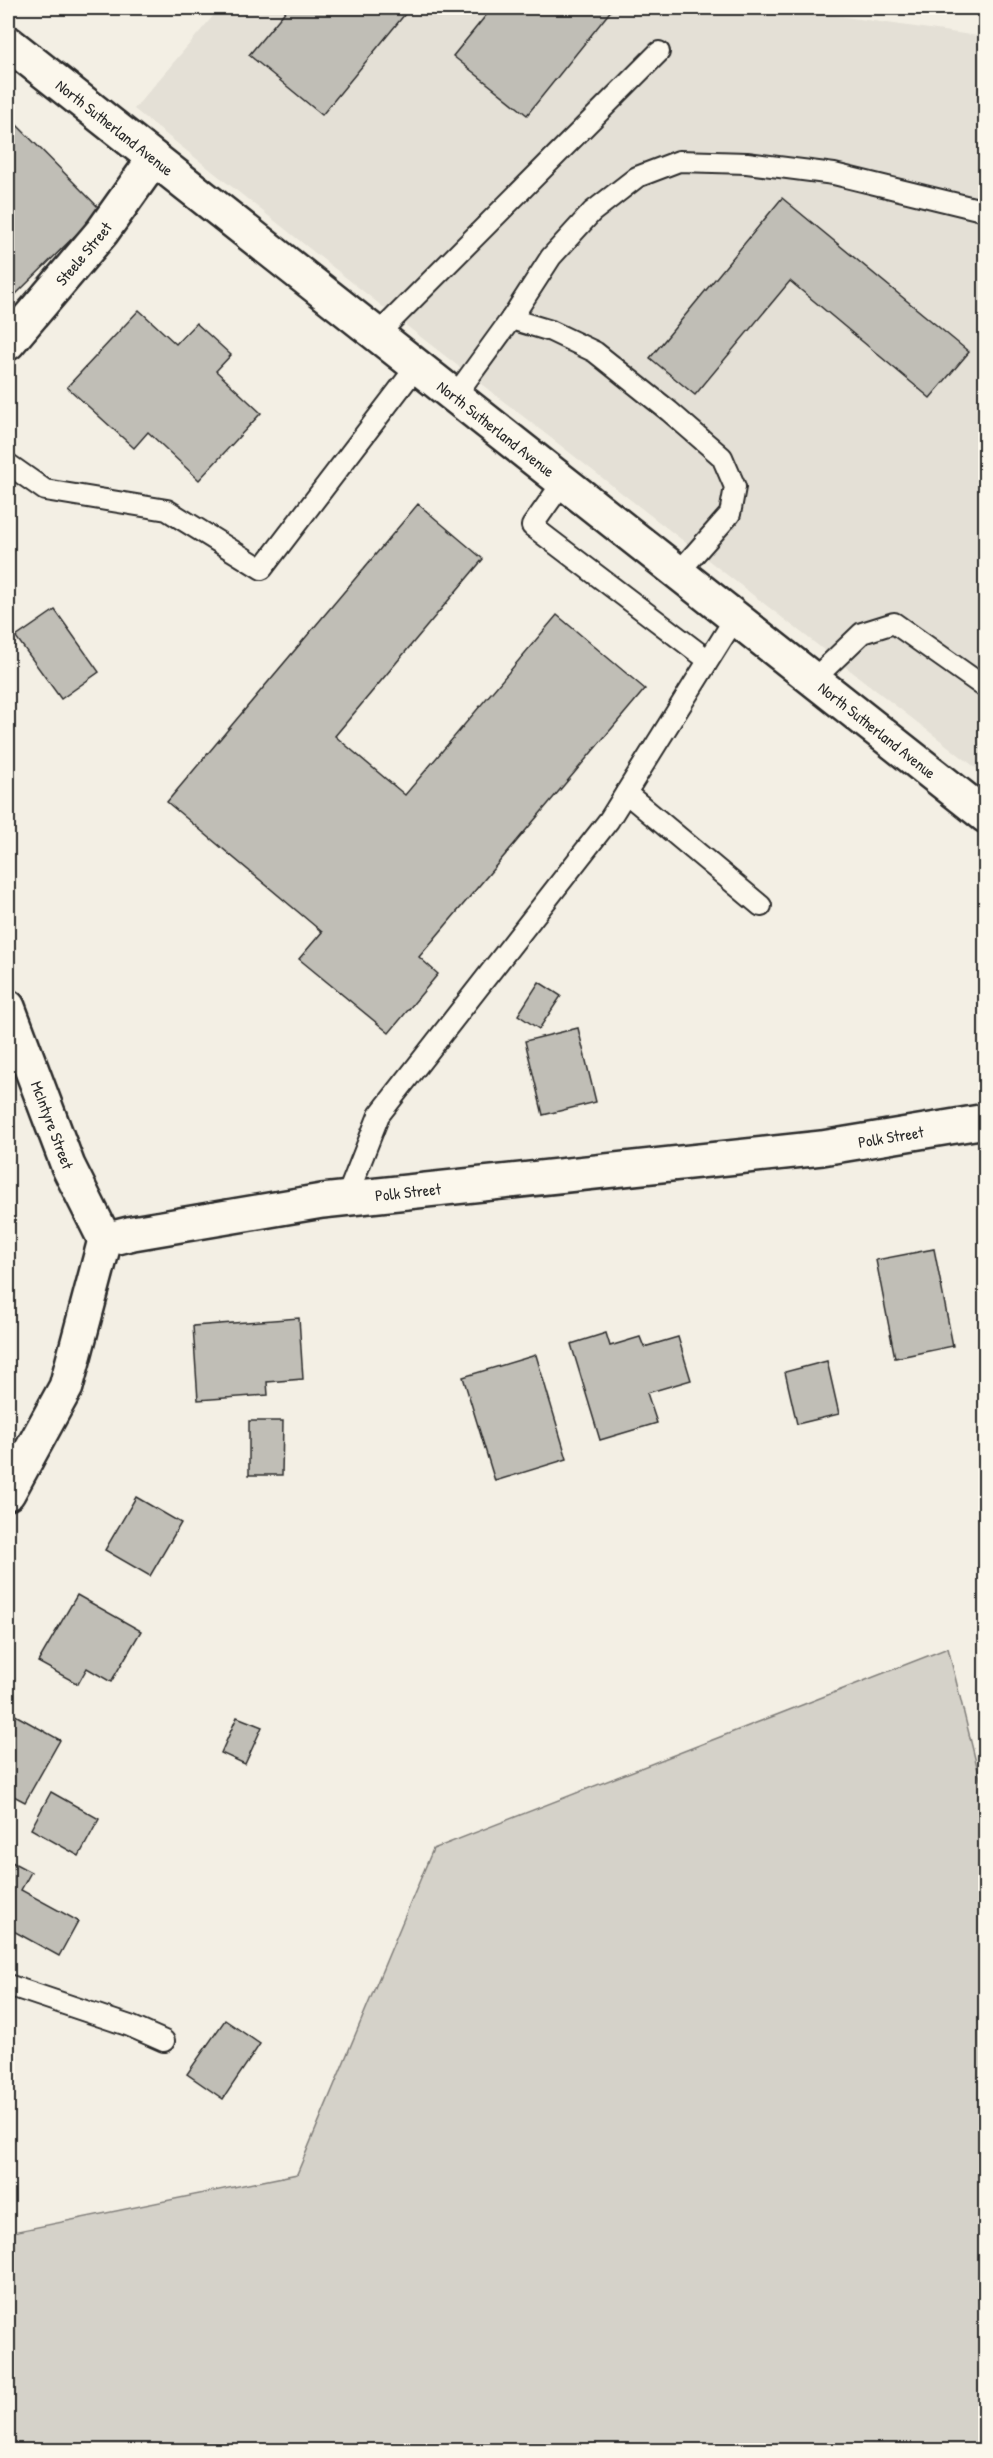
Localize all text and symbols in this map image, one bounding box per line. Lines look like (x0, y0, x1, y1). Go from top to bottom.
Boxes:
street label: North Sutherland Avenue (51, 74, 178, 181)
street label: Steele Street (50, 217, 117, 290)
street label: North Sutherland Avenue (433, 375, 560, 482)
street label: North Sutherland Avenue (814, 677, 941, 784)
street label: McIntyre Street (26, 1078, 79, 1173)
street label: Polk Street (856, 1120, 926, 1153)
street label: Polk Street (374, 1177, 443, 1206)

